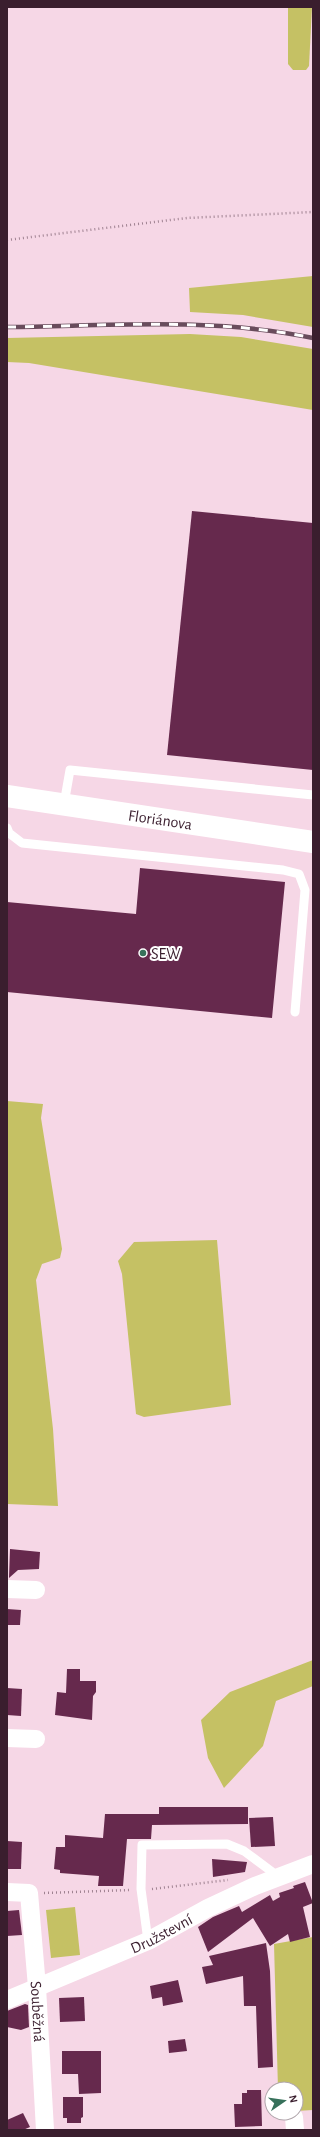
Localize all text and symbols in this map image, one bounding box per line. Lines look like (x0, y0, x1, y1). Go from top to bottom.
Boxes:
street label: Floriánova (127, 807, 193, 833)
place label: SEW (151, 946, 181, 962)
marker: SEW (138, 948, 148, 958)
street label: Družstevní (128, 1911, 195, 1956)
street label: Souběžná (28, 1980, 47, 2043)
north arrow (264, 2081, 304, 2121)
text: N (287, 2094, 299, 2104)

